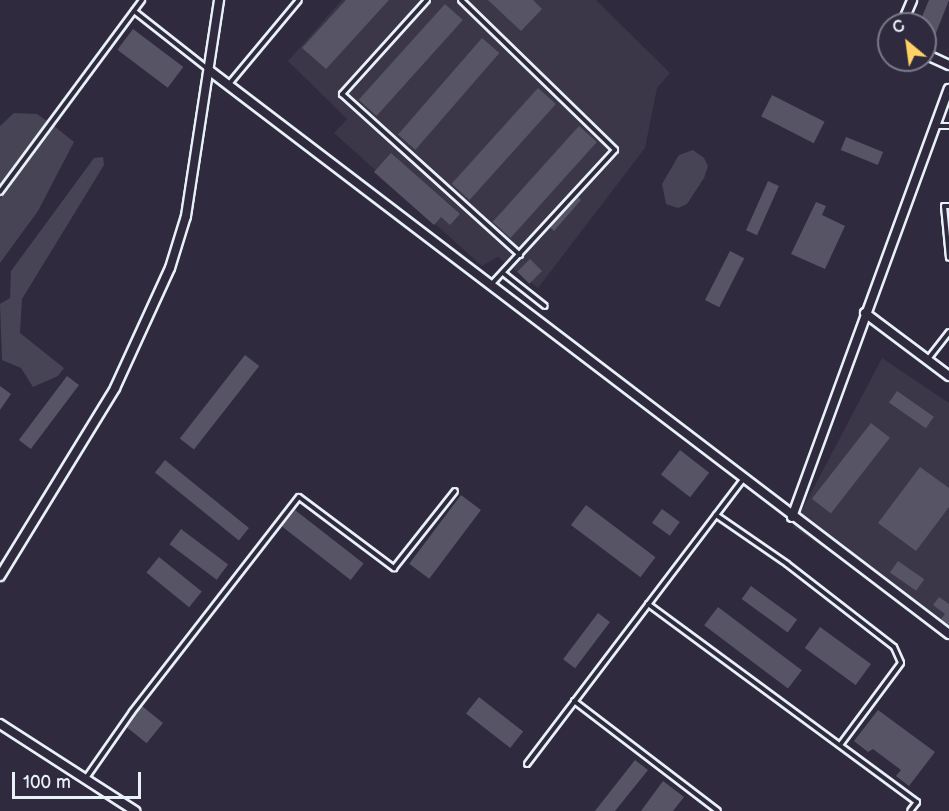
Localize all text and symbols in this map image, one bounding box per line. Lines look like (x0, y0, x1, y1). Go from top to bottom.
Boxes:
north arrow (877, 12, 937, 72)
text: С (890, 17, 908, 39)
scale bar (15, 760, 144, 798)
text: 100 m (23, 772, 71, 793)

